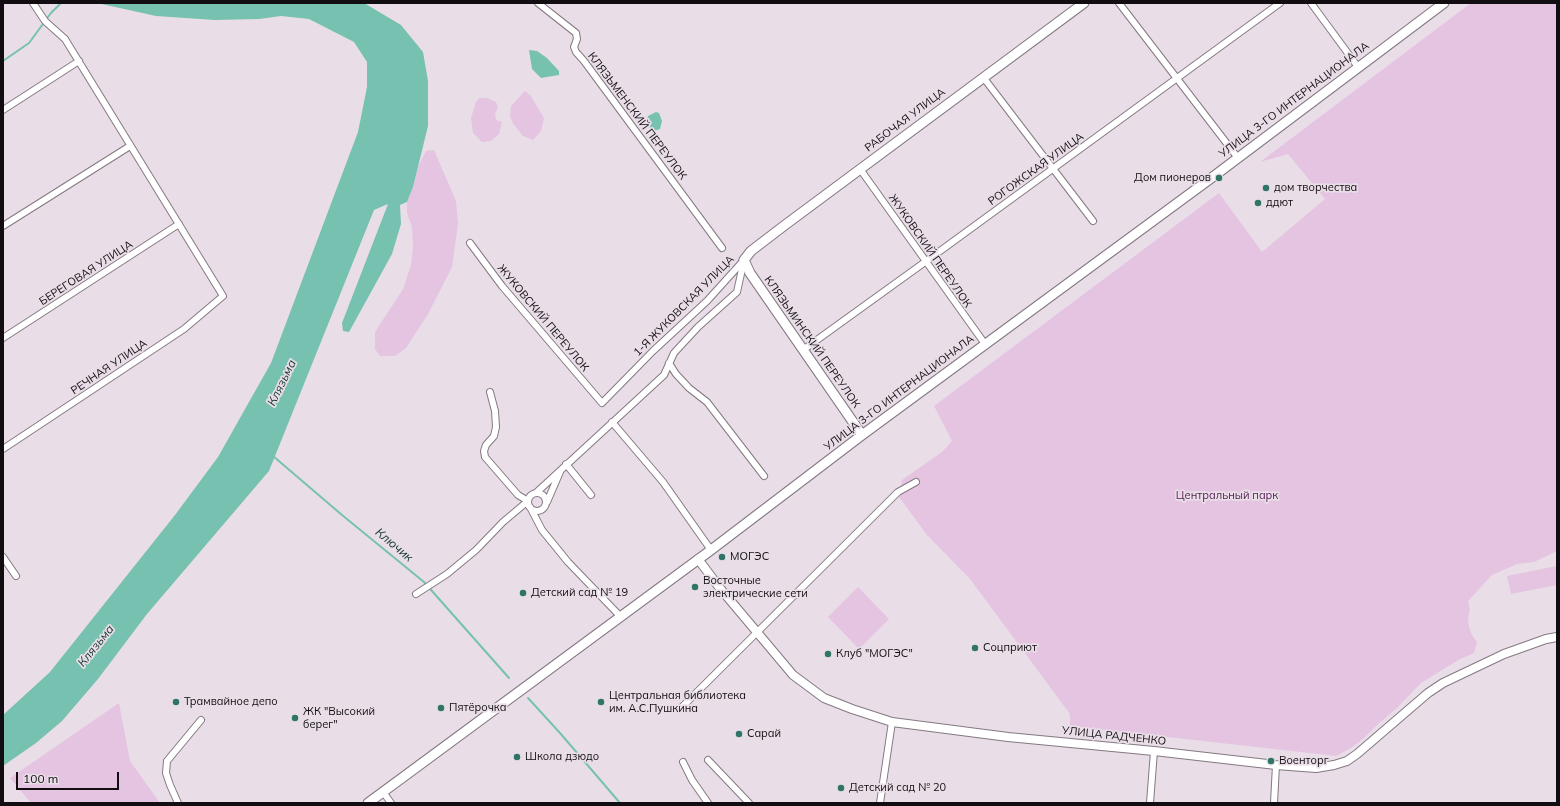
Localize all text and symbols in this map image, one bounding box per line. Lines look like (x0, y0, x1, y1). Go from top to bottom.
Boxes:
street label: УЛИЦА 3-ГО ИНТЕРНАЦИОНАЛА (1216, 39, 1372, 161)
street label: КЛЯЗЬМЕНСКИЙ ПЕРЕУЛОК (585, 50, 689, 182)
street label: РАБОЧАЯ УЛИЦА (862, 85, 948, 155)
street label: РОГОЖСКАЯ УЛИЦА (986, 130, 1086, 208)
place label: Дом пионеров (1134, 171, 1211, 185)
marker: Дом пионеров (1214, 173, 1224, 183)
place label: дом творчества (1274, 181, 1357, 195)
marker: дом творчества (1261, 183, 1271, 193)
street label: ЖУКОВСКИЙ ПЕРЕУЛОК (886, 192, 974, 310)
place label: ддют (1266, 196, 1293, 210)
marker: ддют (1253, 198, 1263, 208)
street label: БЕРЕГОВАЯ УЛИЦА (37, 238, 135, 308)
street label: 1-Я ЖУКОВСКАЯ УЛИЦА (631, 253, 737, 359)
street label: ЖУКОВСКИЙ ПЕРЕУЛОК (494, 262, 592, 374)
street label: КЛЯЗЬМИНСКИЙ ПЕРЕУЛОК (761, 274, 863, 410)
street label: УЛИЦА 3-ГО ИНТЕРНАЦИОНАЛА (821, 332, 977, 454)
street label: РЕЧНАЯ УЛИЦА (68, 337, 150, 397)
water label: Клязьма (265, 358, 299, 408)
park label: Центральный парк (1176, 489, 1278, 503)
water label: Ключик (372, 525, 416, 565)
place label: МОГЭС (730, 550, 769, 564)
marker: МОГЭС (717, 552, 727, 562)
place label: Восточные электрические сети (703, 574, 808, 600)
marker: Восточные электрические сети (690, 582, 700, 592)
place label: Детский сад № 19 (531, 586, 628, 600)
marker: Детский сад № 19 (518, 588, 528, 598)
water label: Клязьма (75, 622, 117, 670)
place label: Соцприют (983, 641, 1037, 655)
marker: Соцприют (970, 643, 980, 653)
place label: Клуб "МОГЭС" (836, 647, 913, 661)
marker: Клуб "МОГЭС" (823, 649, 833, 659)
place label: Центральная библиотека им. А.С.Пушкина (609, 689, 746, 715)
place label: Трамвайное депо (184, 695, 278, 709)
marker: Трамвайное депо (171, 697, 181, 707)
marker: Центральная библиотека им. А.С.Пушкина (596, 697, 606, 707)
place label: Пятёрочка (449, 701, 506, 715)
marker: Пятёрочка (436, 703, 446, 713)
place label: ЖК "Высокий берег" (303, 705, 375, 731)
marker: ЖК "Высокий берег" (290, 713, 300, 723)
street label: УЛИЦА РАДЧЕНКО (1061, 724, 1167, 748)
place label: Сарай (747, 727, 781, 741)
marker: Сарай (734, 729, 744, 739)
place label: Школа дзюдо (525, 750, 599, 764)
marker: Школа дзюдо (512, 752, 522, 762)
place label: Военторг (1279, 754, 1329, 768)
marker: Военторг (1266, 756, 1276, 766)
scale bar (18, 764, 121, 790)
text: 100 m (23, 771, 58, 786)
place label: Детский сад № 20 (849, 781, 946, 795)
marker: Детский сад № 20 (836, 783, 846, 793)

